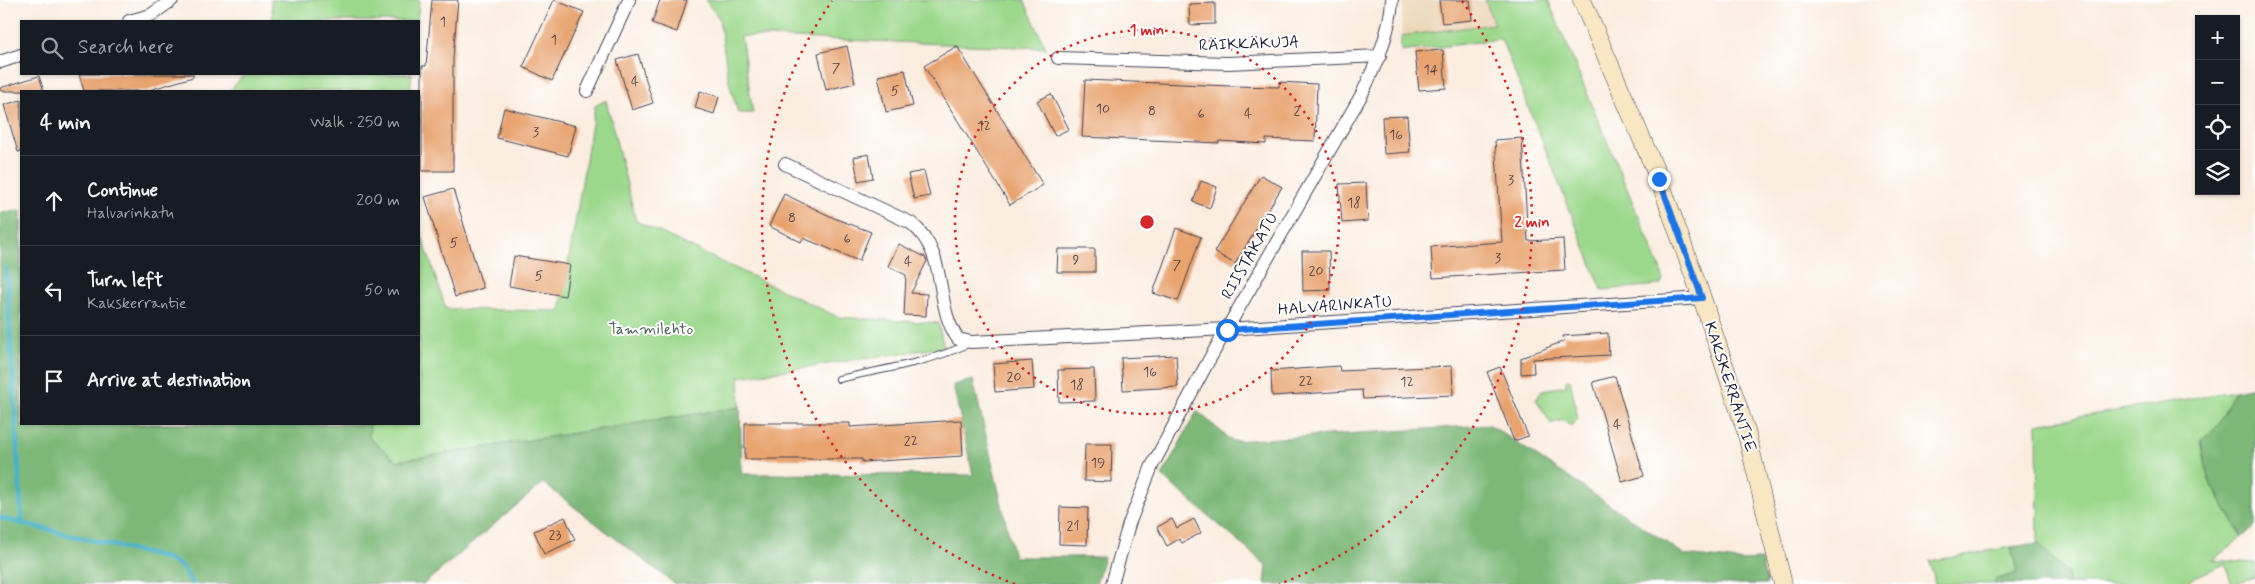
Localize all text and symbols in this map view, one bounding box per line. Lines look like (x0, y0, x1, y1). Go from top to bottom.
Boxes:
house number: 1 (440, 13, 446, 31)
map controls (2195, 15, 2240, 195)
button: + (2195, 15, 2240, 60)
search box (20, 20, 420, 75)
text: 1 min (1130, 21, 1164, 41)
house number: 1 (551, 31, 557, 49)
street label: RÄIKKÄKUJA (1198, 32, 1300, 56)
icon: search (38, 34, 66, 62)
text: Search here (78, 35, 174, 60)
house number: 7 (832, 59, 841, 77)
button: − (2195, 60, 2240, 105)
house number: 14 (1424, 61, 1439, 79)
house number: 4 (631, 73, 639, 91)
house number: 5 (891, 82, 899, 100)
house number: 10 (1096, 100, 1110, 118)
house number: 8 (1148, 102, 1156, 120)
house number: 2 (1294, 102, 1301, 120)
house number: 6 (1197, 105, 1205, 123)
house number: 4 (1244, 105, 1252, 123)
button: locate (2195, 105, 2240, 150)
text: 4 min (40, 109, 91, 137)
text: Walk · 250 m (310, 112, 400, 133)
house number: 12 (977, 117, 991, 135)
house number: 3 (533, 123, 539, 141)
house number: 16 (1389, 126, 1403, 144)
button: layers (2195, 150, 2240, 195)
route end (1648, 168, 1671, 191)
house number: 3 (1508, 171, 1514, 189)
text: Continue (87, 178, 158, 203)
icon: ahead (40, 187, 68, 215)
text: 200 m (356, 190, 400, 211)
house number: 18 (1347, 194, 1361, 212)
text: Halvarinkatu (87, 203, 174, 224)
house number: 8 (788, 209, 796, 227)
street label: RIISTAKATU (1217, 209, 1283, 303)
centre of rings (1138, 213, 1156, 231)
text: 2 min (1514, 213, 1550, 233)
house number: 6 (843, 230, 851, 248)
house number: 5 (450, 234, 458, 252)
house number: 3 (1495, 249, 1501, 267)
house number: 9 (1073, 251, 1080, 269)
house number: 4 (904, 253, 912, 271)
house number: 7 (1173, 256, 1182, 274)
house number: 20 (1309, 262, 1323, 280)
house number: 5 (535, 267, 543, 285)
text: Turn left (87, 268, 163, 293)
icon: left (40, 277, 68, 305)
text: 50 m (364, 280, 400, 301)
street label: HALVARINKATU (1277, 292, 1393, 320)
text: Kakskerrantie (87, 293, 187, 314)
park label: Tammilehto (609, 319, 693, 340)
route start (1216, 319, 1239, 342)
street label: KAKSKERRANTIE (1699, 319, 1761, 455)
house number: 16 (1143, 363, 1157, 381)
icon: arrive (40, 367, 68, 395)
text: Arrive at destination (87, 368, 251, 393)
house number: 20 (1007, 368, 1021, 386)
house number: 22 (1299, 372, 1313, 390)
house number: 12 (1400, 373, 1414, 391)
house number: 18 (1070, 376, 1084, 394)
house number: 4 (1613, 416, 1621, 434)
house number: 22 (904, 432, 918, 450)
house number: 19 (1091, 454, 1105, 472)
house number: 21 (1067, 517, 1079, 535)
house number: 23 (549, 526, 561, 544)

